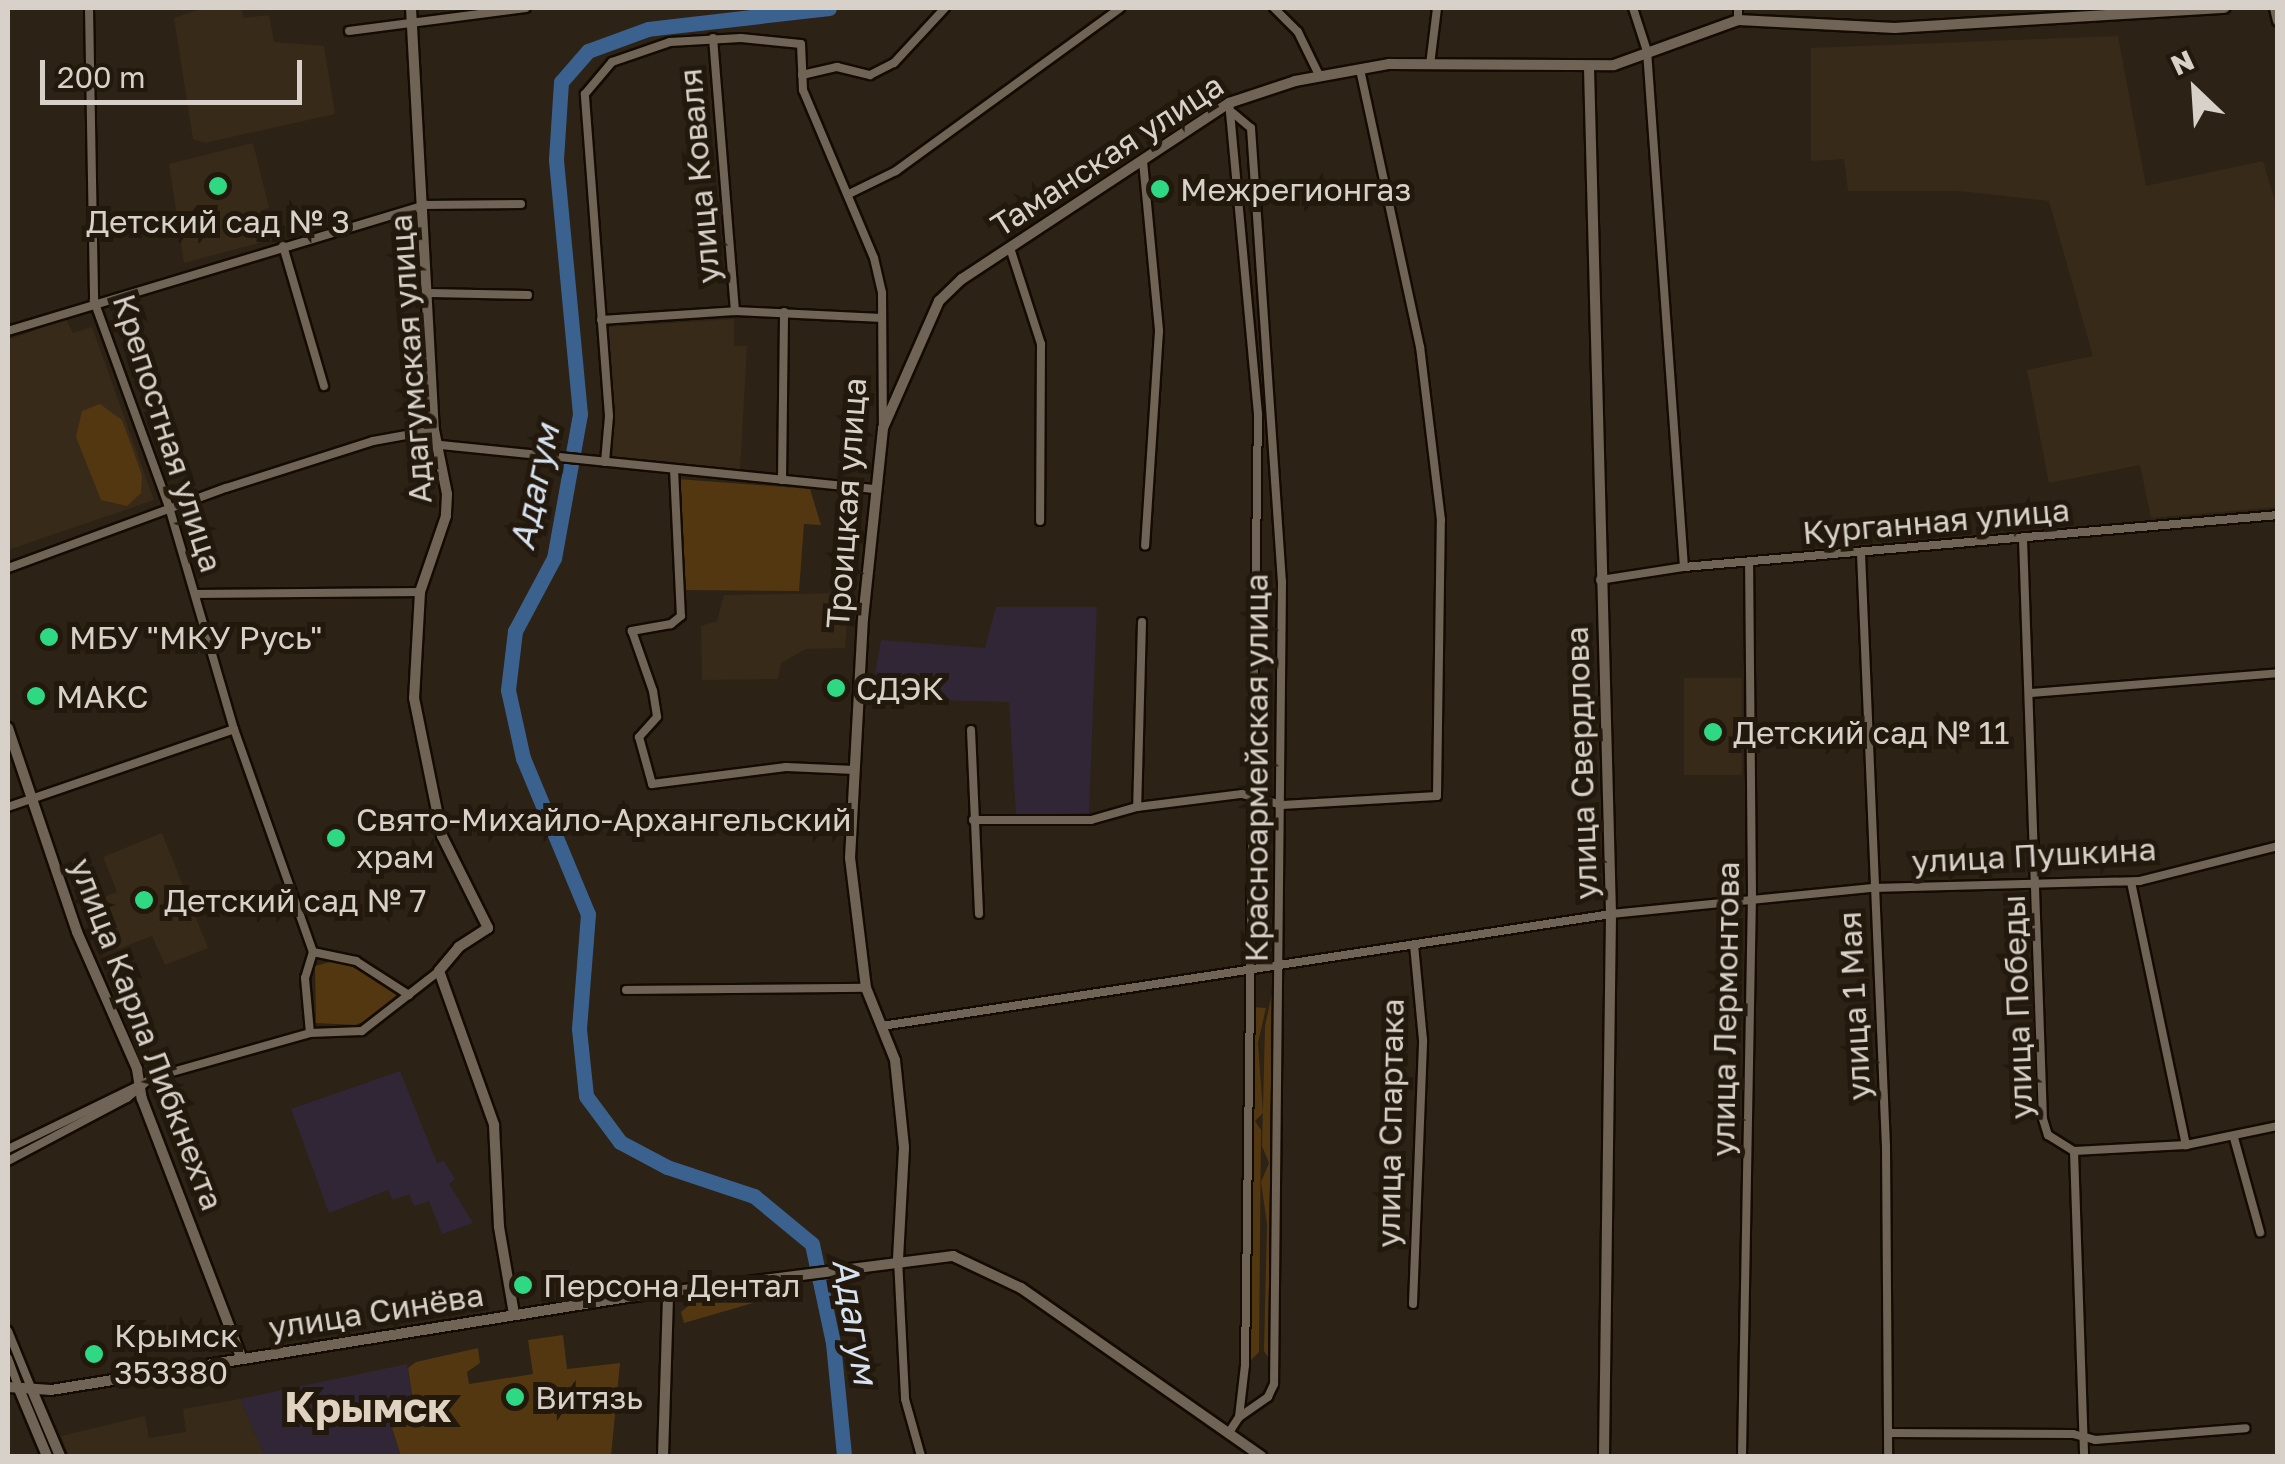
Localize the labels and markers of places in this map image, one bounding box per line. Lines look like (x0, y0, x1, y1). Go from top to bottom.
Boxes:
place label: Межрегионгаз (1180, 170, 1411, 208)
marker: Детский сад № 3 (207, 175, 229, 197)
marker: Межрегионгаз (1149, 178, 1171, 200)
place label: Детский сад № 3 (86, 202, 350, 240)
place label: МБУ "МКУ Русь" (69, 618, 322, 656)
marker: МБУ "МКУ Русь" (38, 626, 60, 648)
place label: СДЭК (856, 669, 944, 707)
place label: МАКС (56, 677, 148, 715)
marker: СДЭК (825, 677, 847, 699)
marker: МАКС (25, 685, 47, 707)
place label: Детский сад № 11 (1733, 713, 2009, 751)
marker: Детский сад № 11 (1702, 721, 1724, 743)
place label: Свято-Михайло-Архангельский храм (356, 801, 852, 876)
marker: Свято-Михайло-Архангельский храм (325, 827, 347, 849)
place label: Детский сад № 7 (164, 881, 426, 919)
marker: Детский сад № 7 (133, 889, 155, 911)
place label: Персона Дентал (543, 1266, 800, 1304)
marker: Персона Дентал (512, 1274, 534, 1296)
place label: Крымск 353380 (114, 1317, 238, 1392)
marker: Крымск 353380 (83, 1343, 105, 1365)
place label: Витязь (535, 1378, 643, 1416)
marker: Витязь (504, 1386, 526, 1408)

